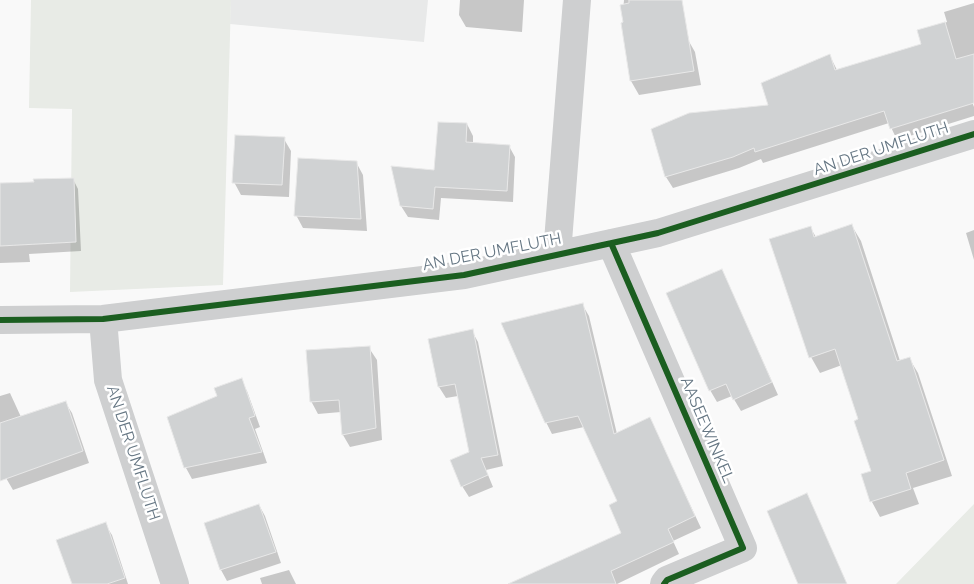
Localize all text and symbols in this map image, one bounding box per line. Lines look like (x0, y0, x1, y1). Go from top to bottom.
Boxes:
street label: AN DER UMFLUTH (811, 118, 951, 180)
street label: AN DER UMFLUTH (421, 229, 563, 275)
street label: AASEEWINKEL (676, 374, 738, 486)
street label: AN DER UMFLUTH (102, 383, 164, 523)

